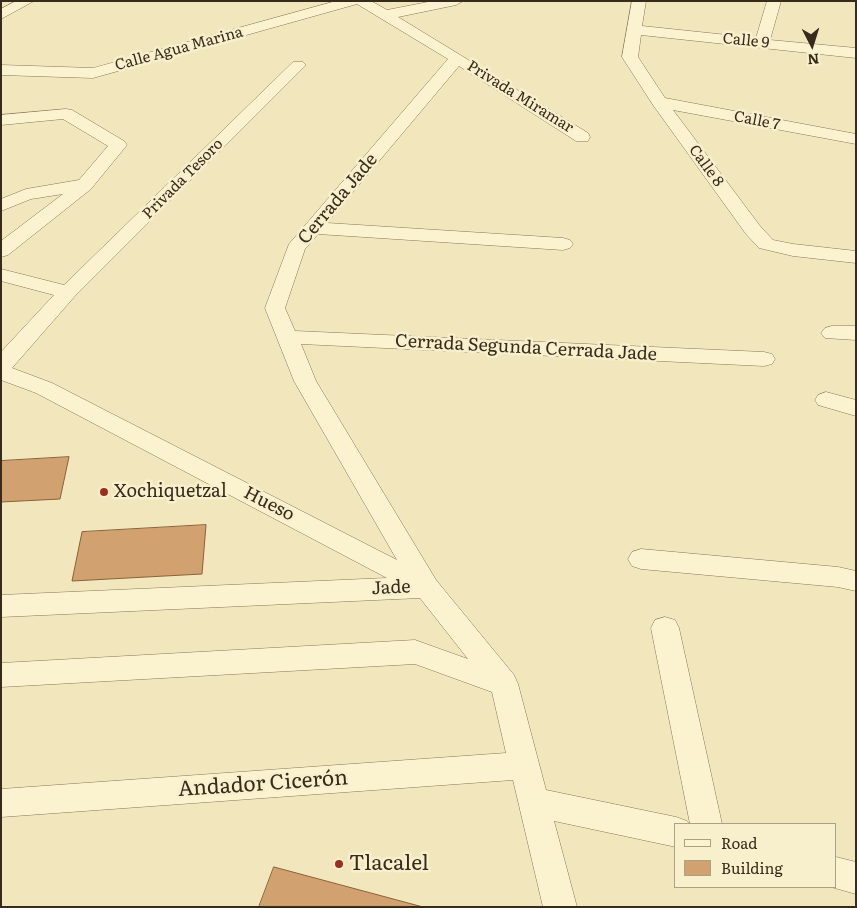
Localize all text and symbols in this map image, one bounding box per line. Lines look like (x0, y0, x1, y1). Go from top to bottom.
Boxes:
north arrow (787, 20, 837, 70)
street label: Calle Agua Marina (113, 23, 245, 75)
street label: Calle 9 (722, 30, 770, 52)
text: N (807, 49, 820, 70)
street label: Privada Miramar (463, 57, 577, 137)
street label: Calle 7 (732, 108, 782, 134)
street label: Privada Tesoro (139, 135, 227, 223)
street label: Calle 8 (685, 142, 727, 190)
street label: Cerrada Jade (294, 149, 382, 249)
street label: Cerrada Segunda Cerrada Jade (395, 330, 657, 366)
place label: Xochiquetzal (114, 481, 227, 503)
street label: Hueso (240, 482, 298, 526)
marker: Xochiquetzal (98, 486, 110, 498)
street label: Jade (371, 576, 411, 600)
street label: Andador Cicerón (177, 765, 349, 803)
legend (674, 823, 837, 888)
text: Road (721, 831, 757, 854)
place label: Tlacalel (349, 851, 429, 877)
text: Building (721, 856, 783, 879)
marker: Tlacalel (333, 858, 345, 870)

